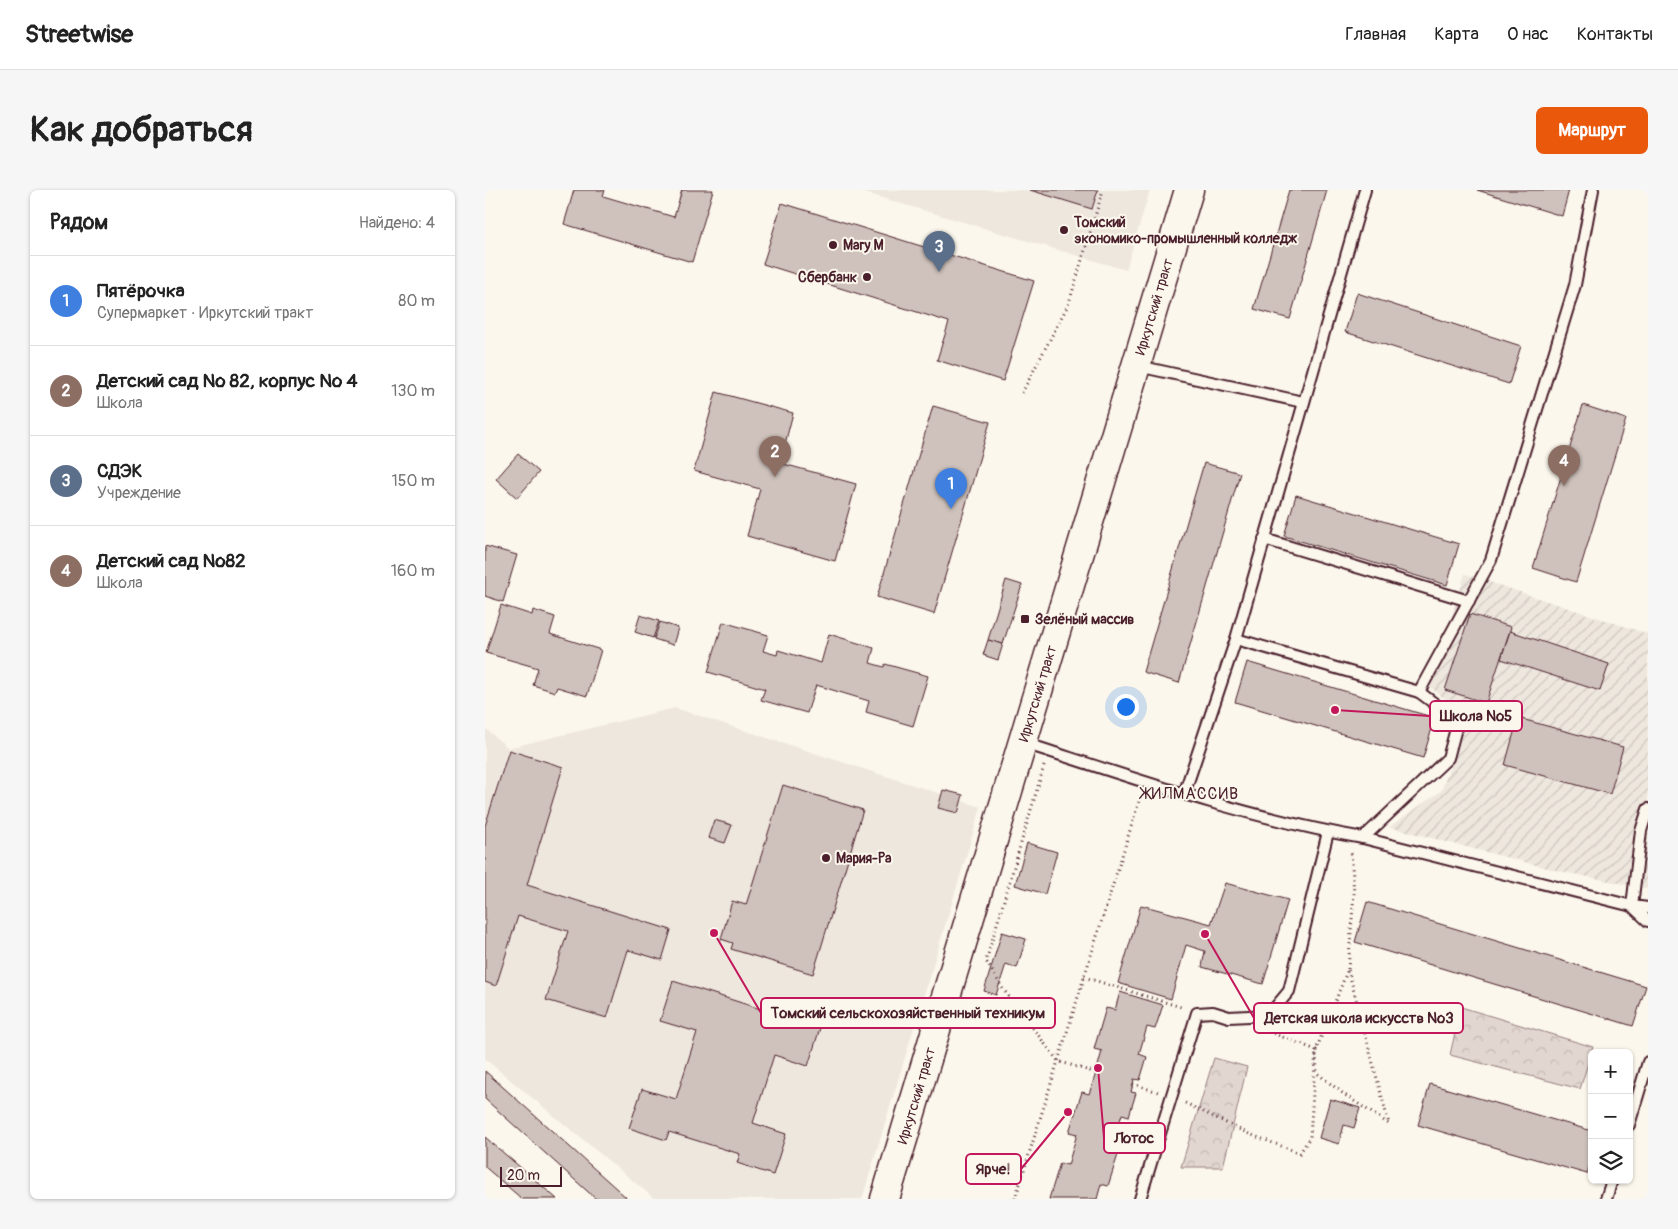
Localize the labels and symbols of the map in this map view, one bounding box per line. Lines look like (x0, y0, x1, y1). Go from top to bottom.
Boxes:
place label: Томский экономико-промышленный колледж (1073, 214, 1298, 247)
marker: Томский экономико-промышленный колледж (1058, 224, 1070, 236)
pin: 3 (923, 231, 955, 272)
place label: Mary M (843, 237, 884, 254)
marker: Mary M (827, 239, 839, 251)
street label: Иркутский тракт (1131, 256, 1176, 357)
place label: Сбербанк (798, 269, 857, 286)
marker: Сбербанк (861, 271, 873, 283)
pin: 2 (759, 436, 791, 477)
pin: 4 (1548, 445, 1580, 486)
pin: 1 (935, 468, 967, 509)
place label: Зелёный массив (1035, 611, 1134, 628)
marker: Зелёный массив (1019, 613, 1031, 625)
street label: Иркутский тракт (1015, 643, 1060, 744)
your location (1113, 694, 1139, 720)
callout: Школа №5 (1430, 701, 1522, 731)
text: Школа №5 (1439, 707, 1512, 726)
district label: ЖИЛМАССИВ (1138, 784, 1239, 804)
place label: Мария-Ра (836, 850, 892, 867)
marker: Мария-Ра (820, 852, 832, 864)
callout: Томский сельскохозяйственный техникум (761, 998, 1055, 1028)
callout: Детская школа искусств №3 (1254, 1003, 1463, 1033)
text: Томский сельскохозяйственный техникум (770, 1004, 1045, 1023)
text: Детская школа искусств №3 (1263, 1009, 1454, 1028)
street label: Иркутский тракт (894, 1045, 939, 1146)
callout: Лотос (1104, 1123, 1165, 1153)
text: Лотос (1113, 1129, 1155, 1148)
callout: Ярче! (966, 1154, 1021, 1184)
text: Ярче! (975, 1160, 1011, 1179)
scale bar (500, 1164, 563, 1187)

